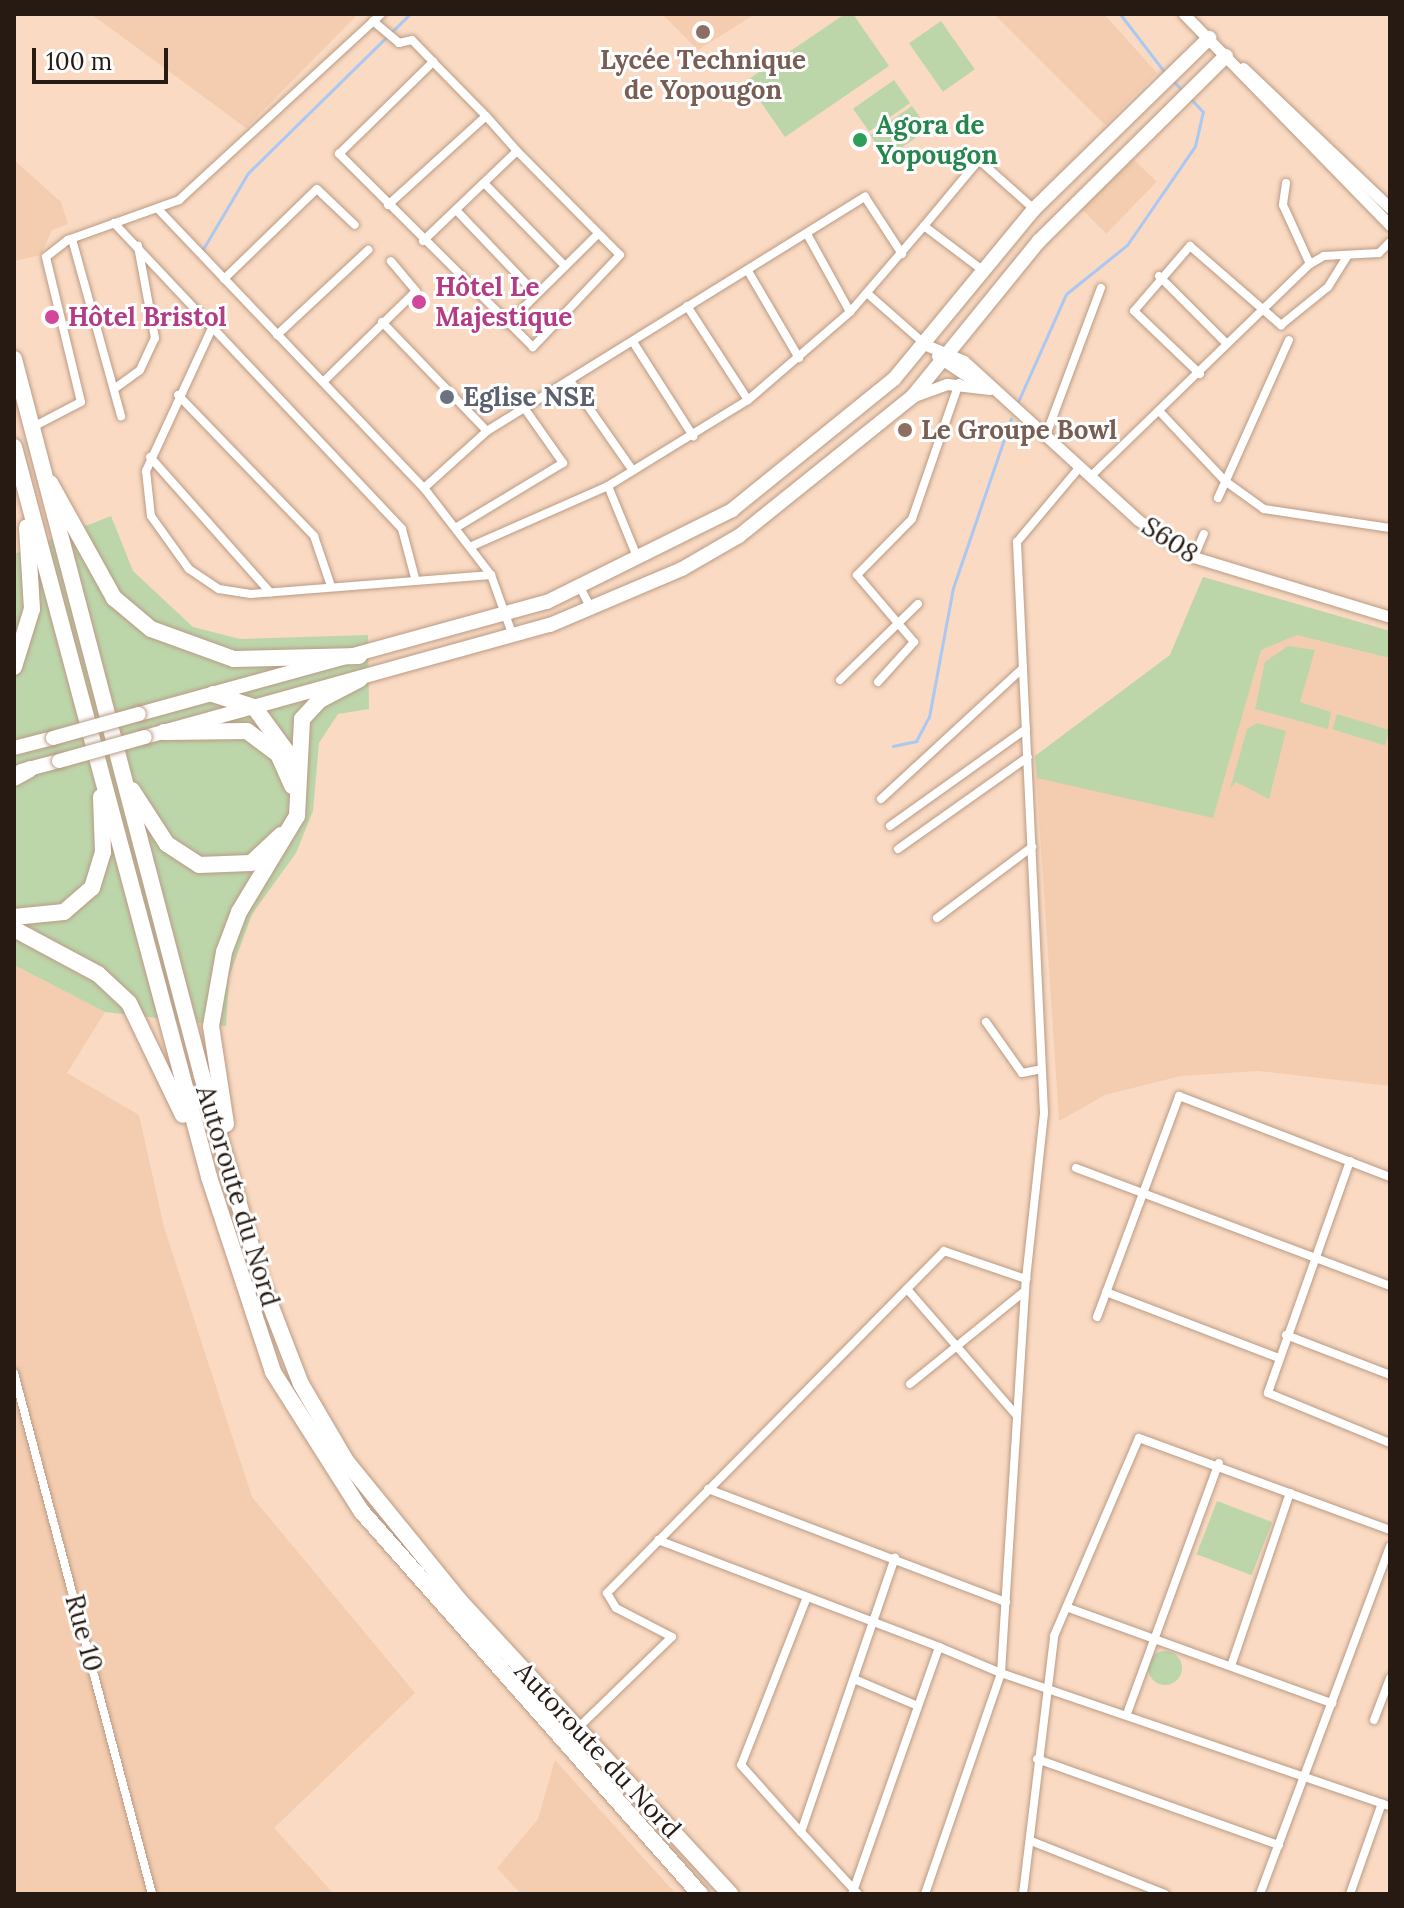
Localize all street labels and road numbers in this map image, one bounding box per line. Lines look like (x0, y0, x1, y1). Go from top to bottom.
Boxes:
street label: S608 (1136, 510, 1204, 570)
street label: Autoroute du Nord (190, 1082, 286, 1310)
street label: Rue 10 (59, 1591, 109, 1675)
street label: Autoroute du Nord (508, 1656, 688, 1844)

